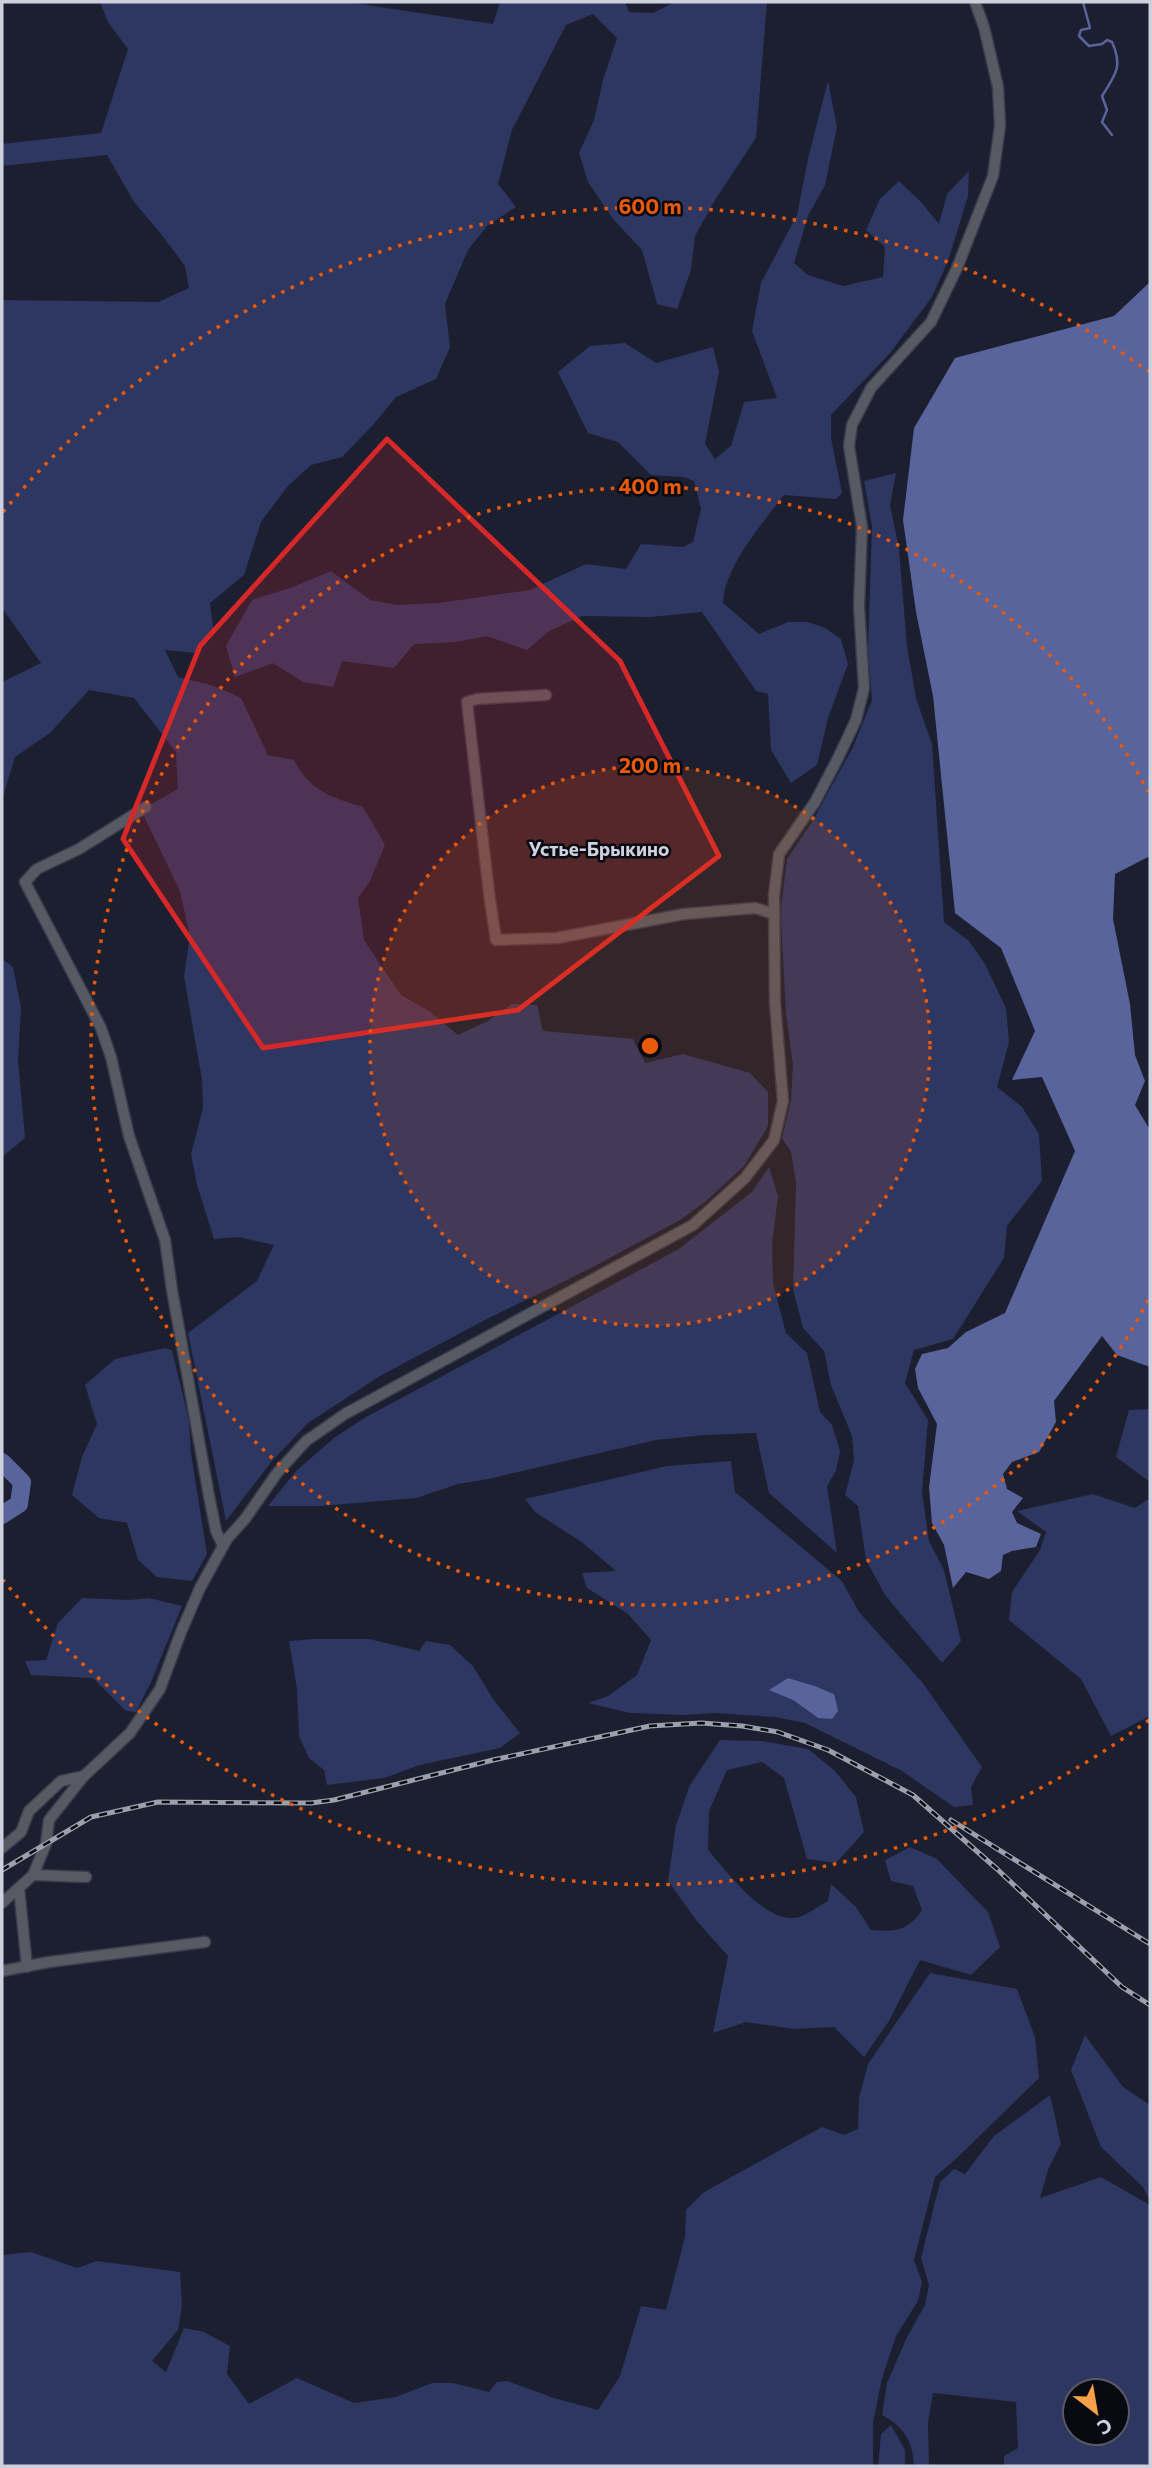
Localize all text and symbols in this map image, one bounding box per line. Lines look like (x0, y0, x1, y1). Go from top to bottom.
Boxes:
text: 600 m (618, 193, 682, 218)
text: 400 m (618, 473, 682, 498)
text: 200 m (619, 752, 681, 777)
district label: Устье-Брыкино (529, 837, 669, 860)
centre of rings (638, 1034, 662, 1058)
north arrow (1061, 2377, 1131, 2447)
text: С (1094, 2414, 1117, 2440)

